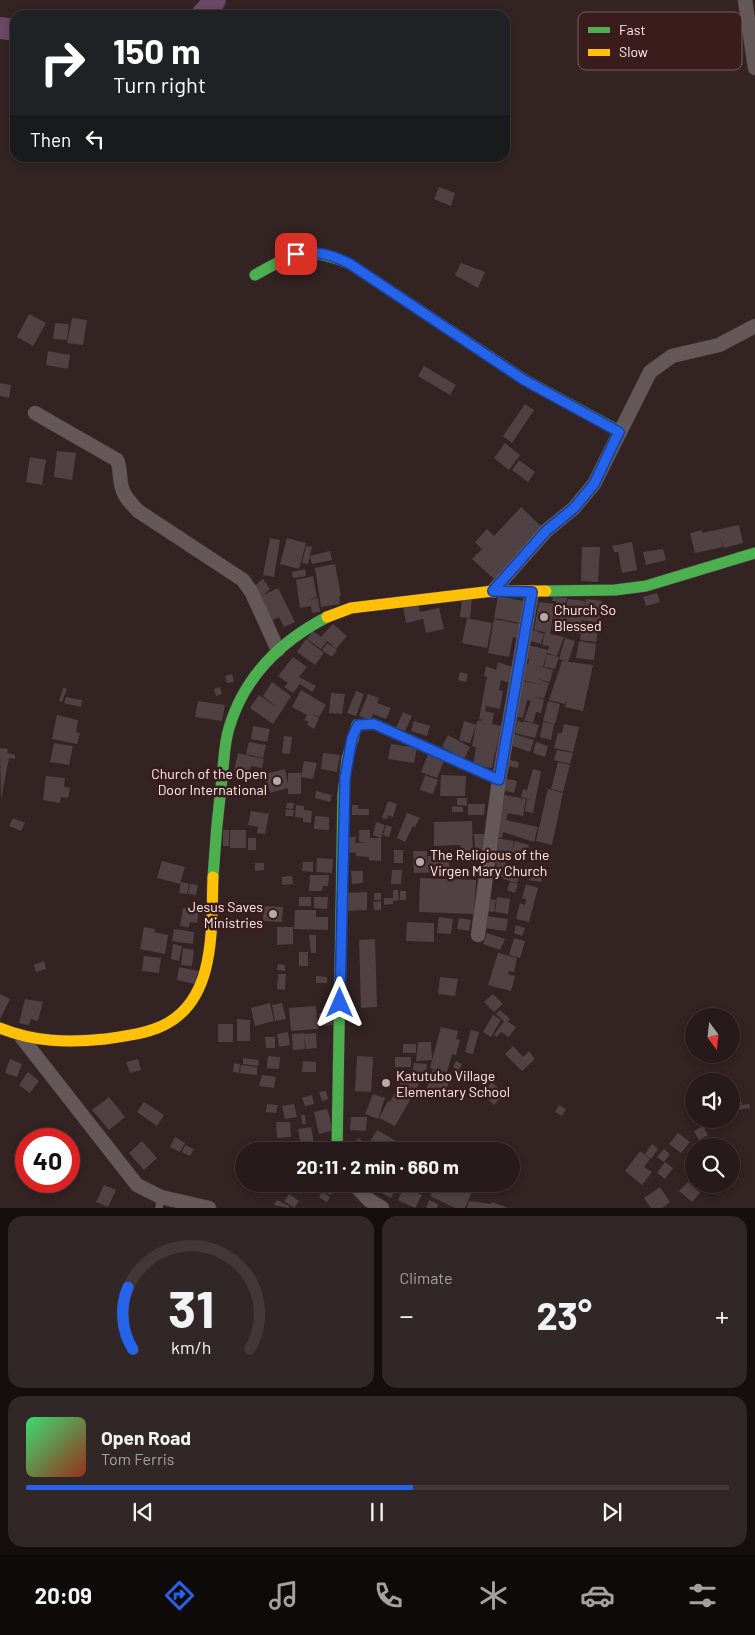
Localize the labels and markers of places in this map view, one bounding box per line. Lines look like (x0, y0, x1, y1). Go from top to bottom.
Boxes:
pin (275, 233, 317, 275)
place label: Church So Blessed (554, 601, 616, 634)
marker: Church So Blessed (538, 611, 550, 623)
place label: Church of the Open Door International (151, 765, 267, 798)
marker: Church of the Open Door International (271, 775, 283, 787)
place label: The Religious of the Virgen Mary Church (430, 846, 550, 879)
marker: The Religious of the Virgen Mary Church (414, 856, 426, 868)
place label: Jesus Saves Ministries (188, 898, 263, 931)
marker: Jesus Saves Ministries (267, 908, 279, 920)
place label: Katutubo Village Elementary School (396, 1067, 510, 1100)
marker: Katutubo Village Elementary School (380, 1077, 392, 1089)

